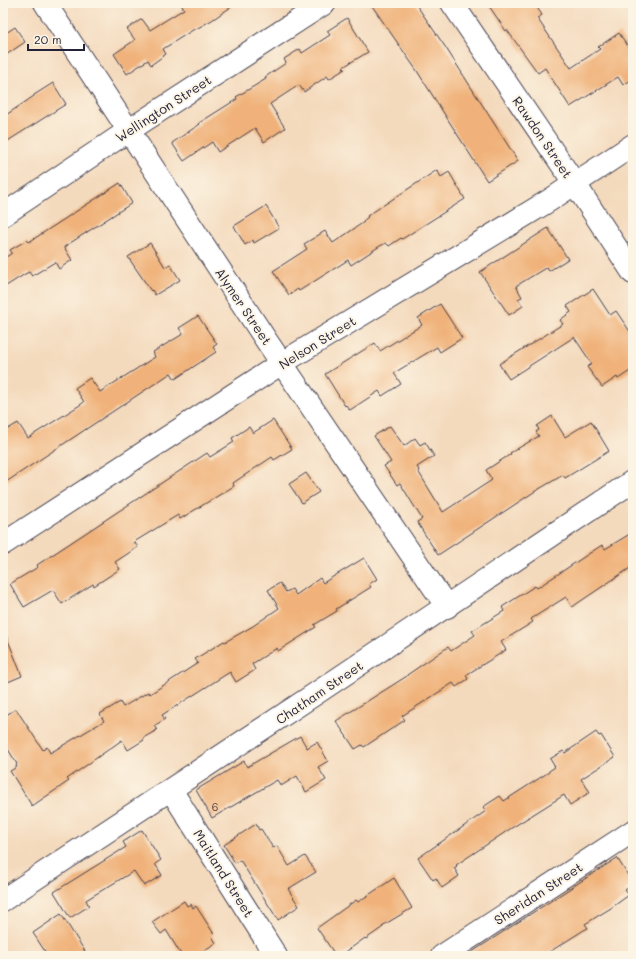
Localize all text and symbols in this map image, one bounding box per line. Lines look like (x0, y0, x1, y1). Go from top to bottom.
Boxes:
scale bar (28, 26, 84, 52)
text: 20 m (34, 31, 62, 47)
street label: Wellington Street (112, 71, 214, 145)
street label: Rawdon Street (509, 93, 577, 181)
street label: Alymer Street (212, 264, 276, 348)
street label: Nelson Street (275, 311, 359, 372)
street label: Chatham Street (272, 656, 366, 728)
house number: 6 (212, 799, 218, 814)
street label: Maitland Street (190, 826, 258, 920)
street label: Sheridan Street (490, 858, 586, 928)

